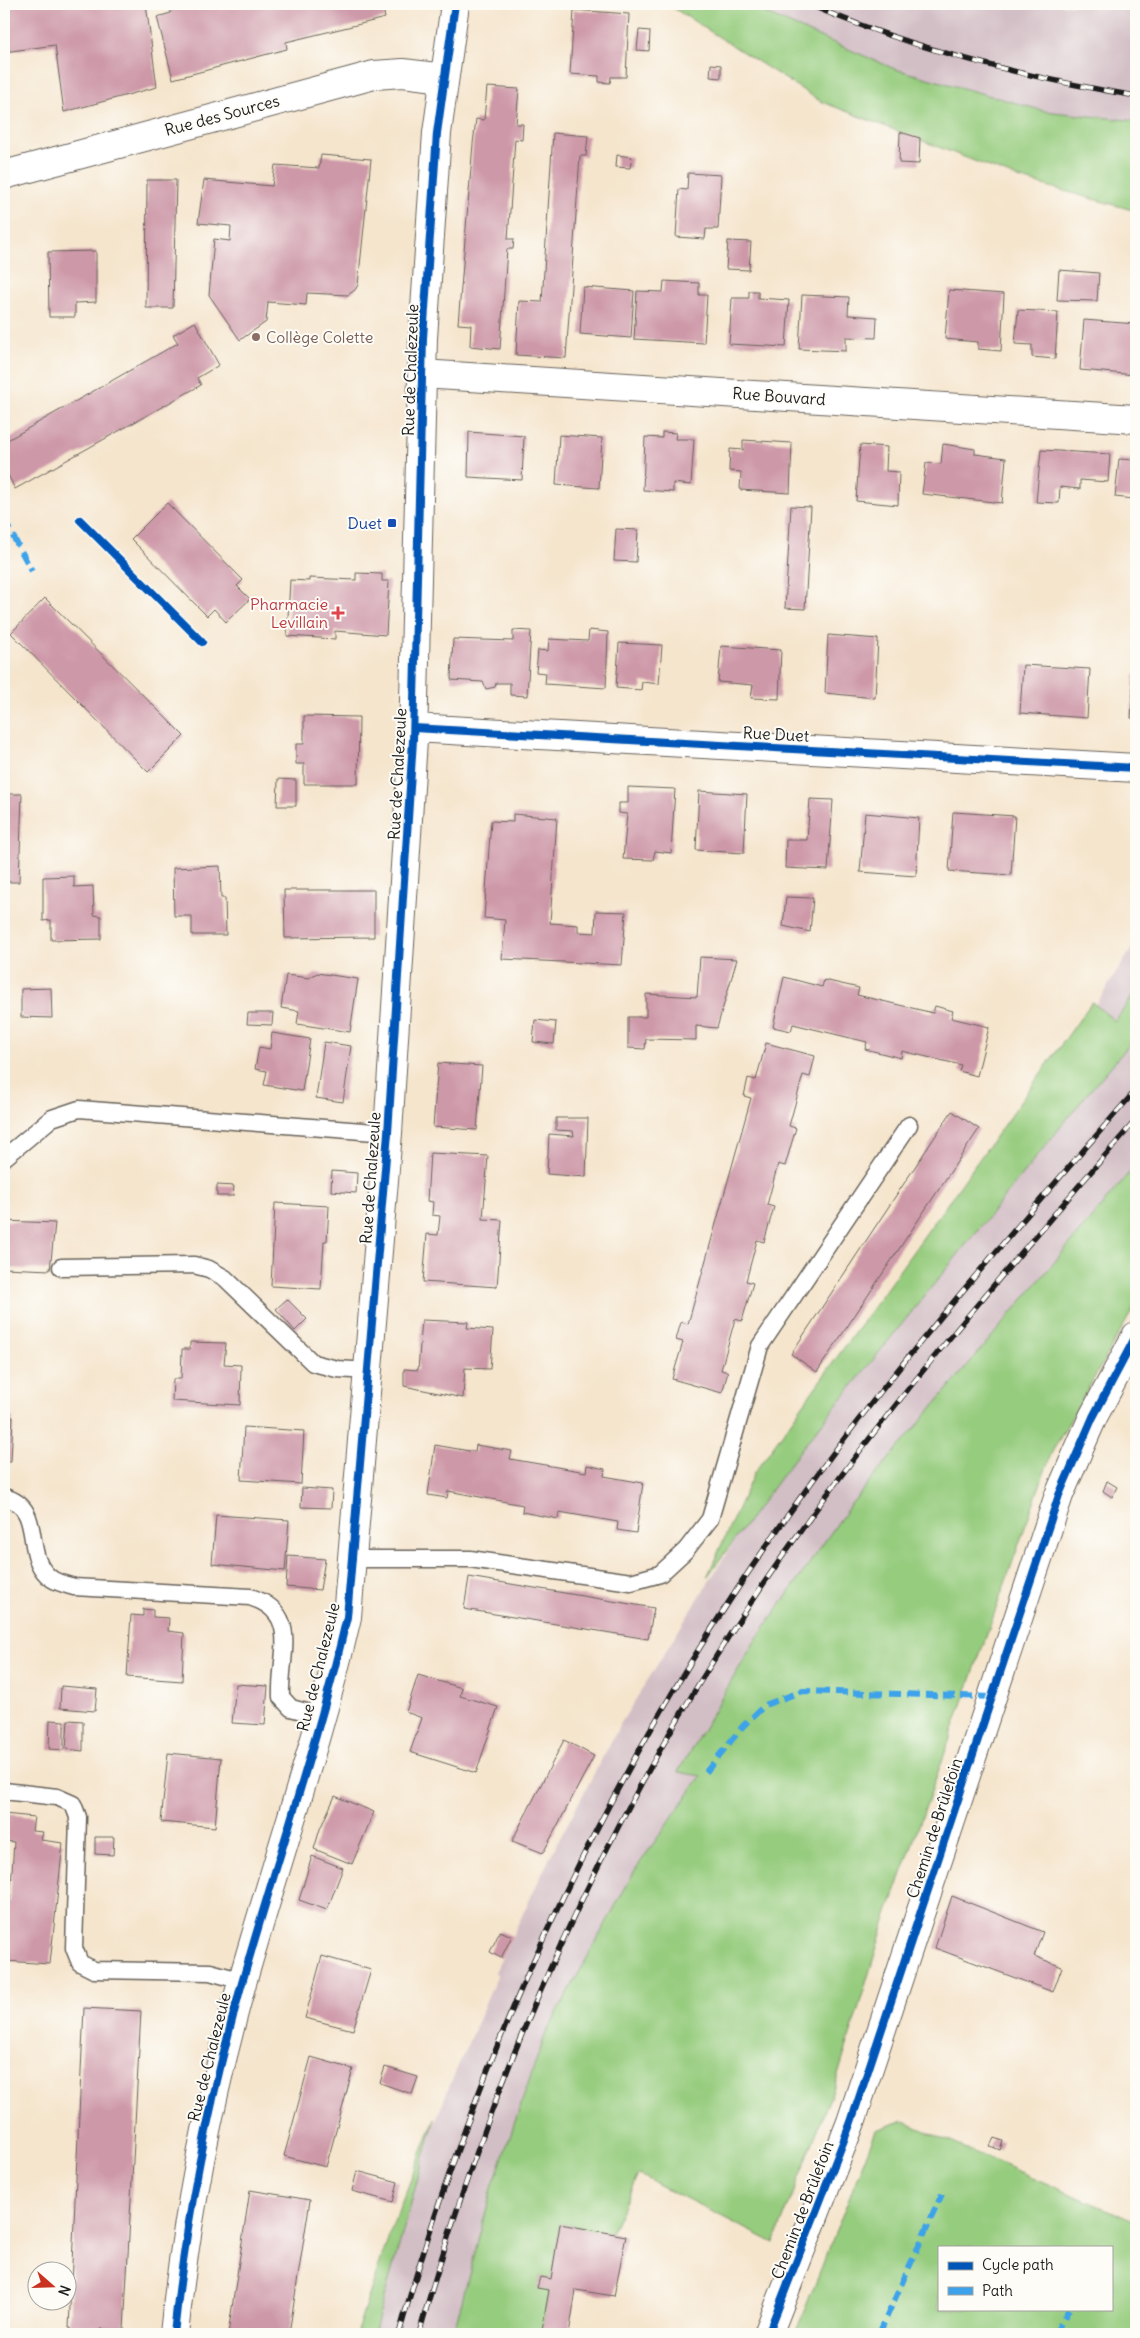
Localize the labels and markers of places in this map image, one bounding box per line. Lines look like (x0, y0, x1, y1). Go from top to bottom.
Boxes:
place label: Collège Colette (266, 327, 373, 347)
marker: Collège Colette (250, 331, 262, 343)
place label: Duet (347, 513, 383, 533)
marker: Duet (386, 517, 398, 529)
place label: Pharmacie Levillain (250, 594, 328, 632)
marker: Pharmacie Levillain (332, 607, 344, 619)

